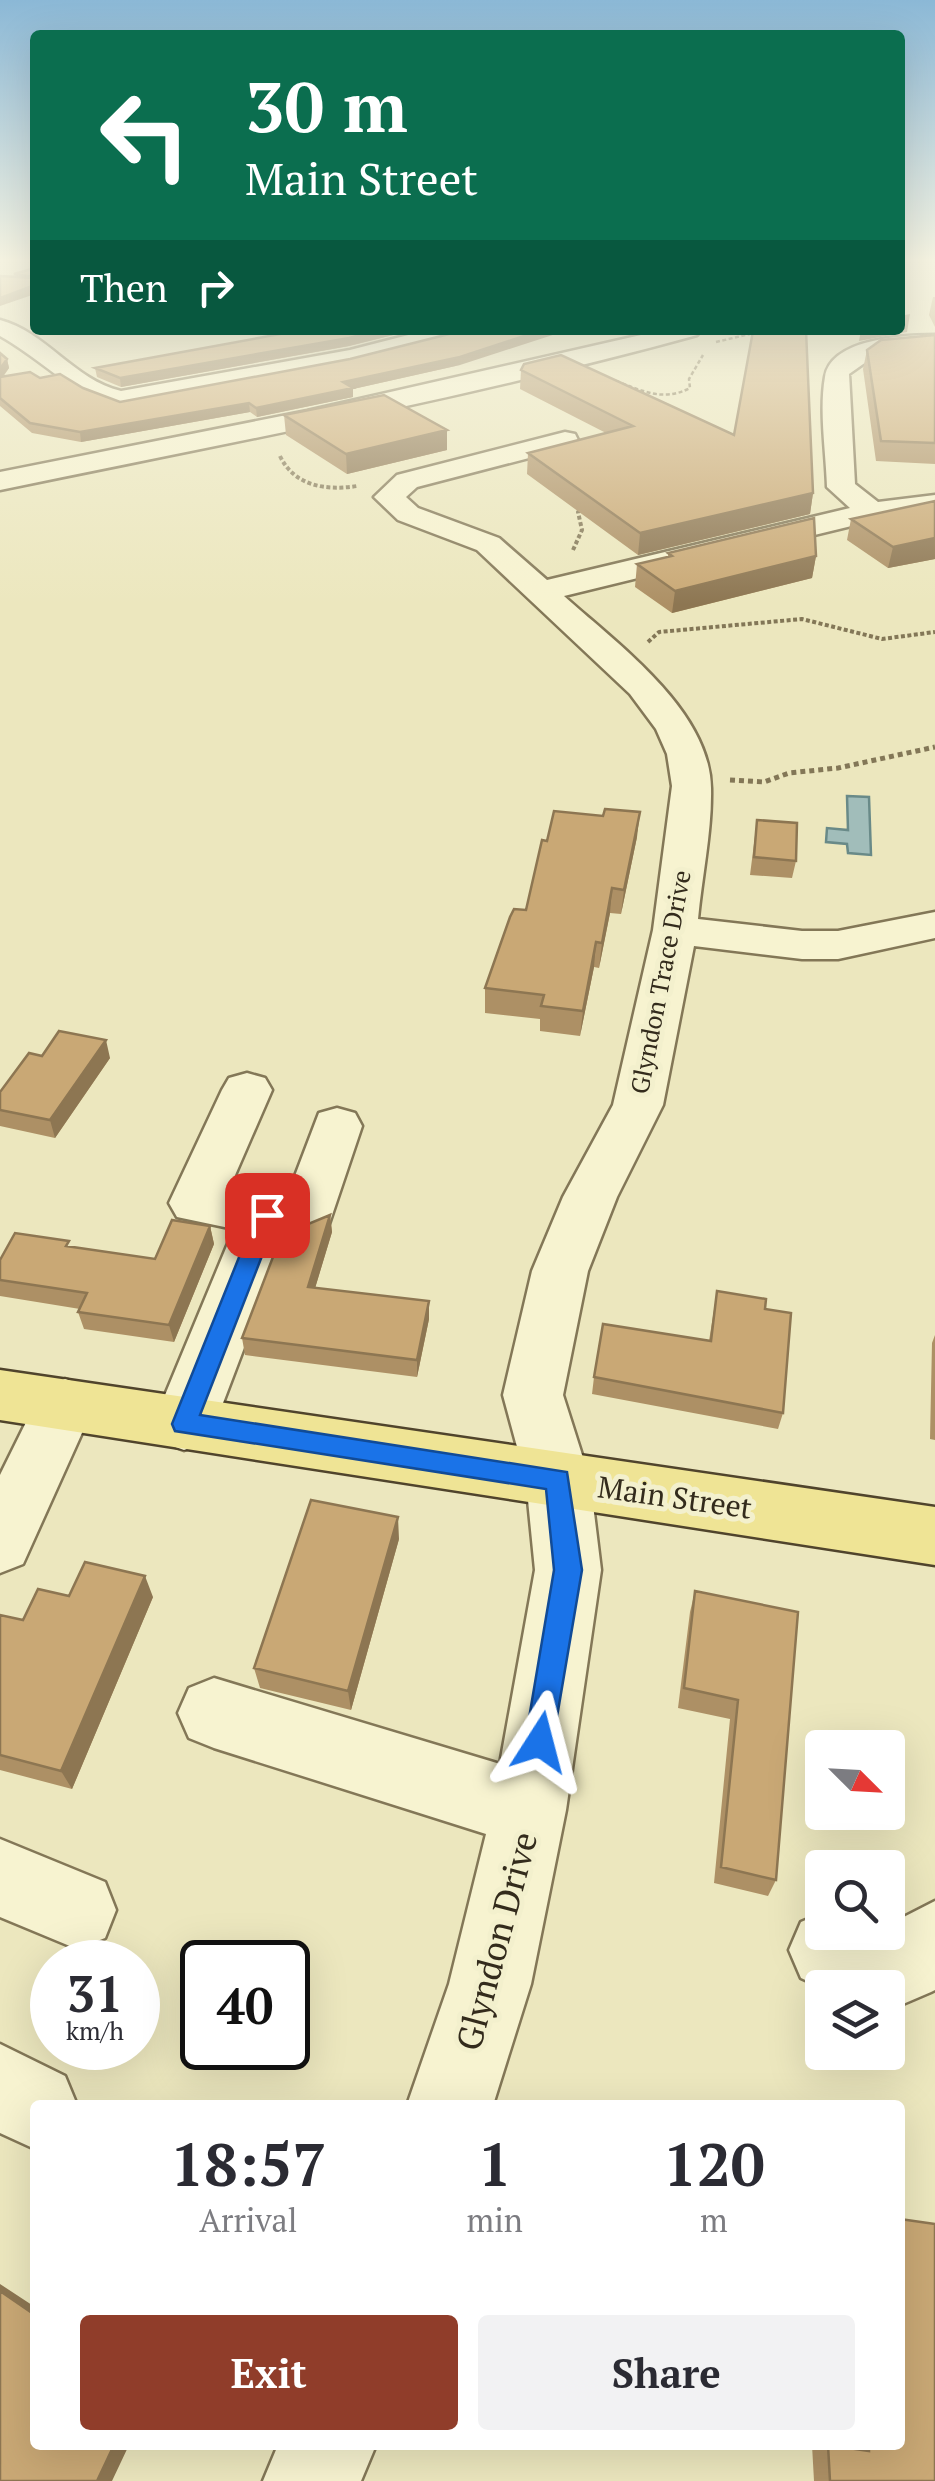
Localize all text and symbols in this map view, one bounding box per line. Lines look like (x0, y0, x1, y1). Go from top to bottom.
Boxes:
text: 30 m (245, 59, 408, 152)
icon: left (80, 70, 210, 200)
text: Main Street (245, 148, 478, 208)
icon: right (188, 260, 243, 315)
text: Then (80, 263, 168, 313)
street label: Glyndon Trace Drive (622, 867, 698, 1097)
pin (225, 1173, 310, 1258)
icon: arrive (240, 1188, 295, 1243)
street label: Main Street (595, 1466, 755, 1528)
position arrow (488, 1690, 592, 1794)
north arrow (805, 1730, 905, 1830)
map controls (805, 1730, 905, 2070)
street label: Glyndon Drive (445, 1827, 547, 2055)
button: search (805, 1850, 905, 1950)
speed limit sign: 40 (180, 1940, 310, 2070)
text: 31 (67, 1960, 123, 2026)
button: layers (805, 1970, 905, 2070)
text: km/h (66, 2014, 124, 2047)
text: 18:57 (170, 2124, 326, 2203)
text: 1 (478, 2124, 512, 2203)
text: 120 (663, 2124, 765, 2203)
text: Arrival (199, 2199, 297, 2241)
text: min (467, 2199, 523, 2241)
text: m (700, 2199, 728, 2241)
button: Exit (80, 2315, 458, 2430)
button: Share (478, 2315, 855, 2430)

